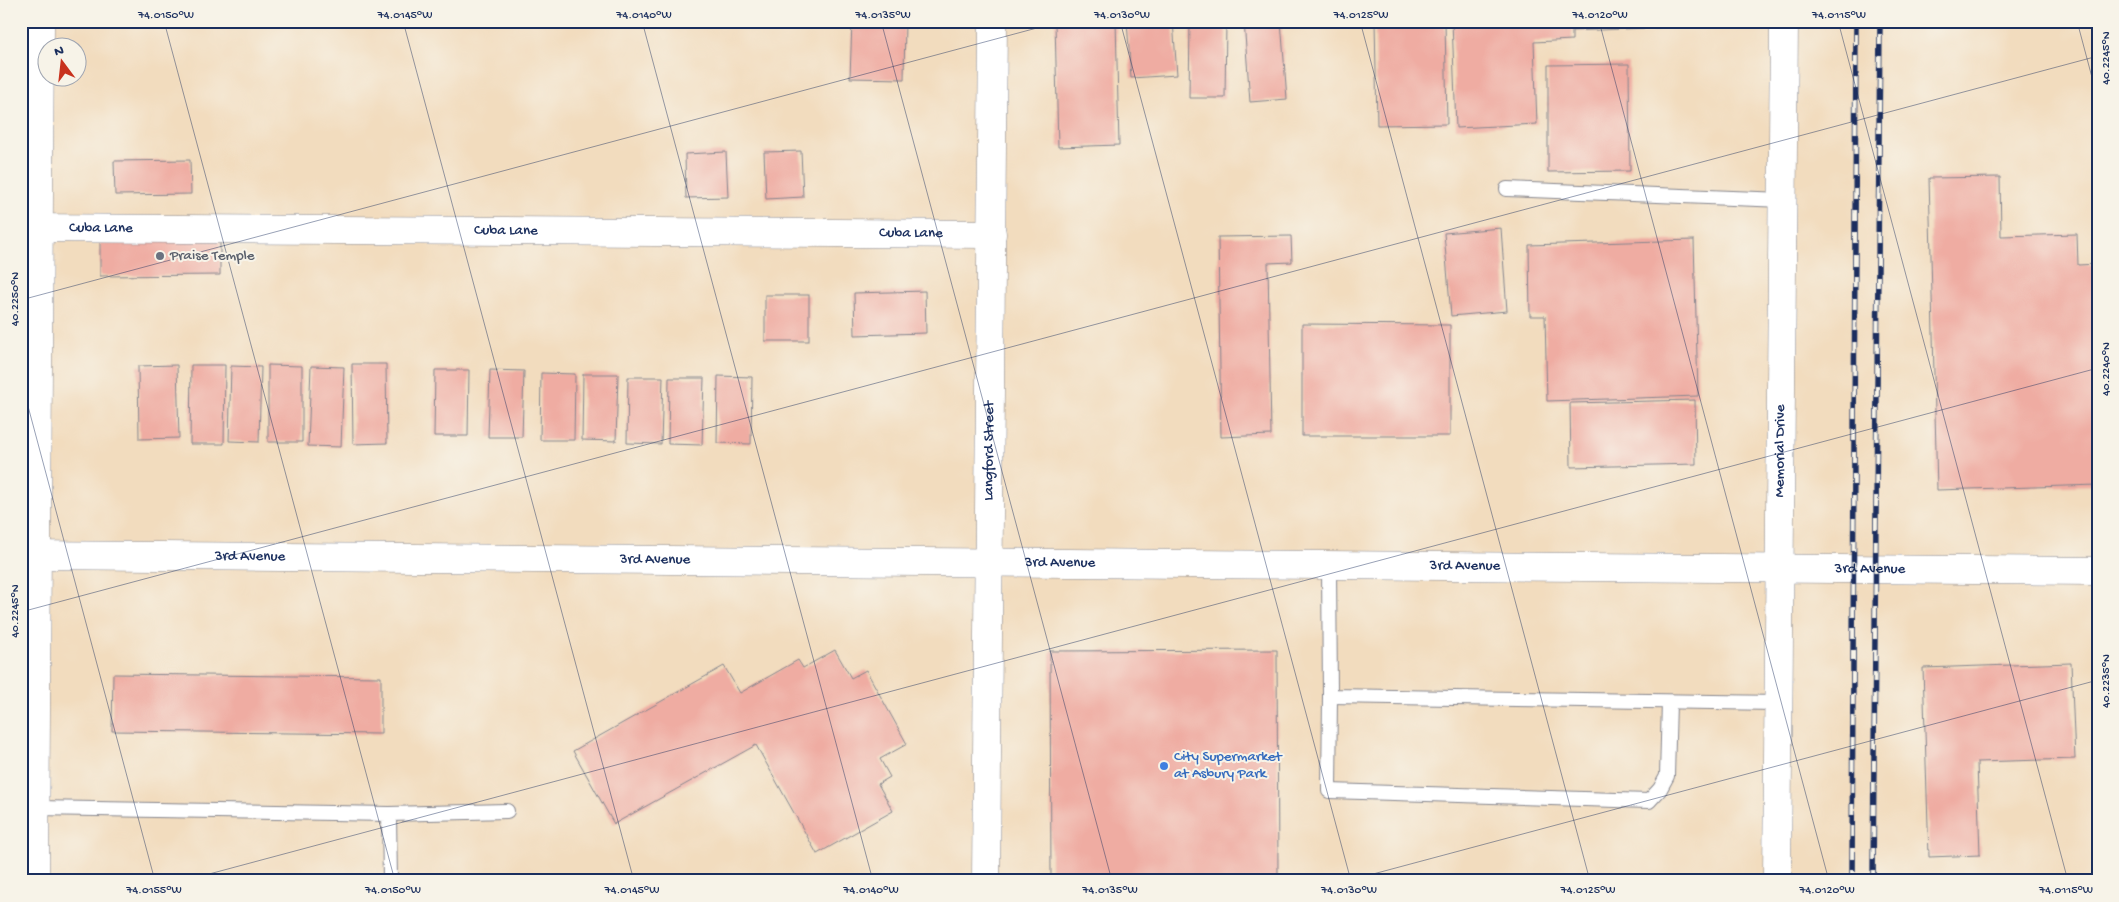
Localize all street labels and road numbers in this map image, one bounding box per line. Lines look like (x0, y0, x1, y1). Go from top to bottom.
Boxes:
street label: Cuba Lane (69, 219, 133, 238)
street label: Cuba Lane (474, 222, 538, 240)
street label: Cuba Lane (879, 224, 943, 243)
street label: Langford Street (980, 399, 999, 501)
street label: Memorial Drive (1771, 404, 1790, 498)
street label: 3rd Avenue (214, 547, 286, 566)
street label: 3rd Avenue (619, 551, 691, 569)
street label: 3rd Avenue (1024, 554, 1096, 572)
street label: 3rd Avenue (1429, 557, 1501, 575)
street label: 3rd Avenue (1834, 560, 1906, 579)

